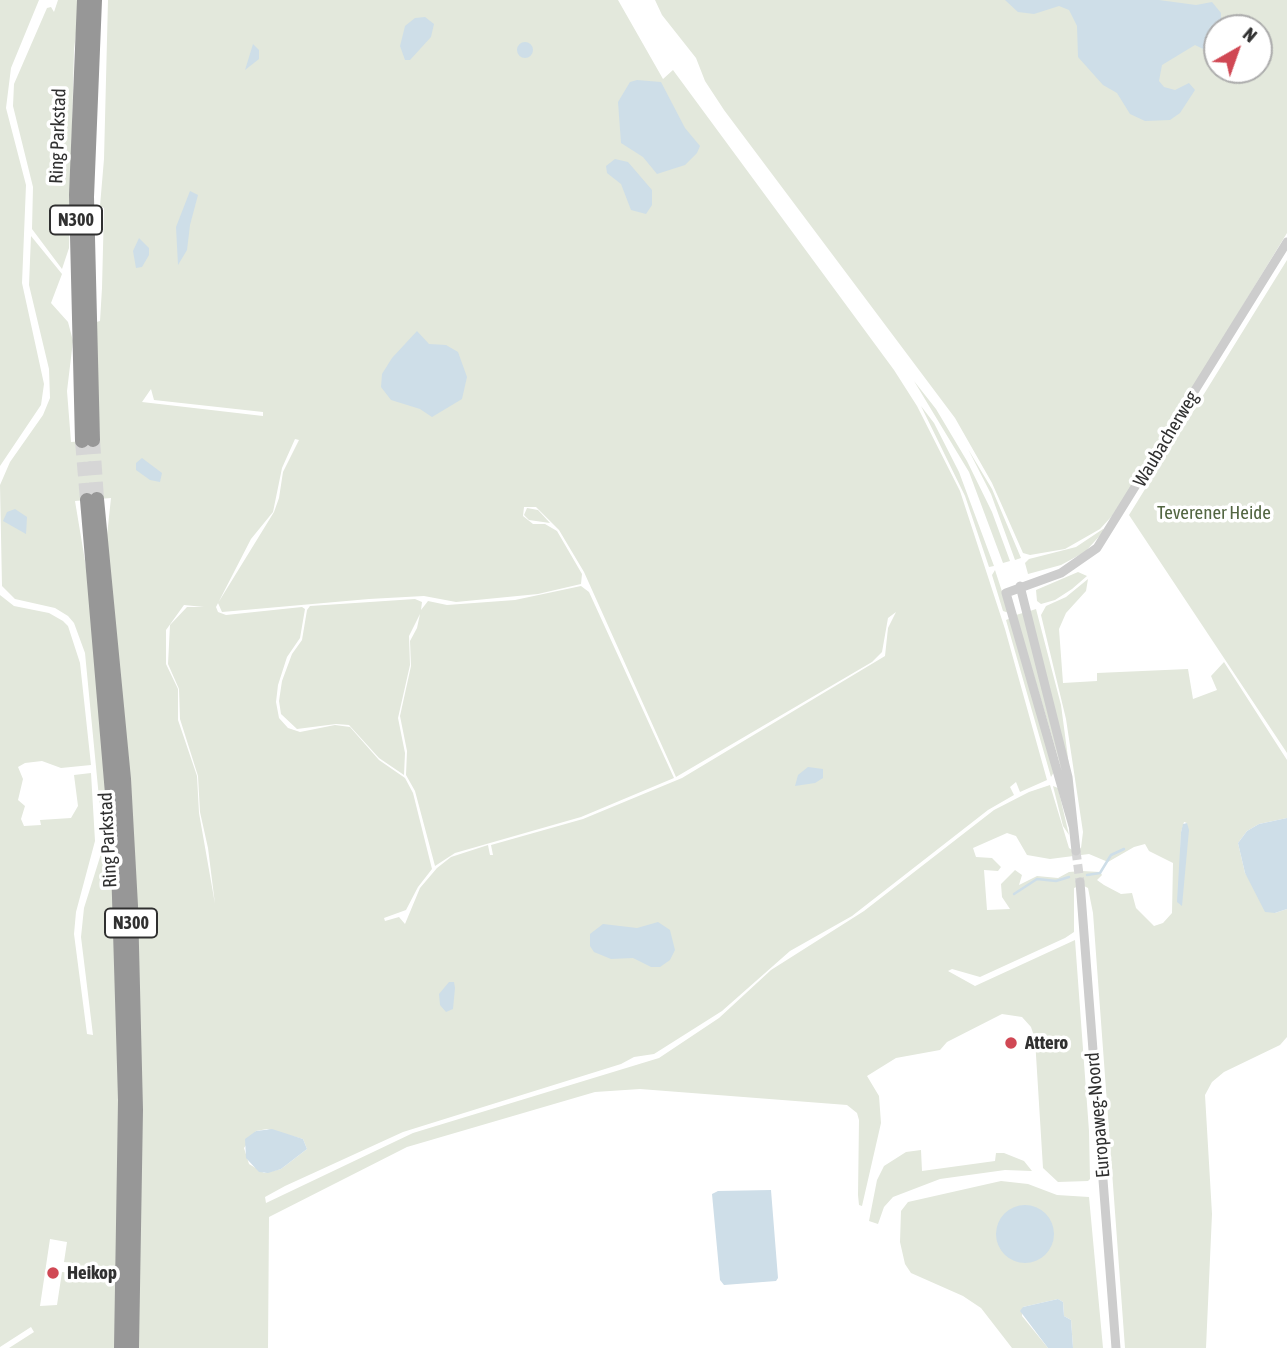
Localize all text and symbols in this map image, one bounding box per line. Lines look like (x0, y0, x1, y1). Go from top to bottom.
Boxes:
north arrow (1203, 14, 1273, 84)
text: N (1239, 22, 1262, 46)
street label: Ring Parkstad (45, 88, 71, 184)
road number: N300 (50, 205, 102, 234)
street label: Waubacherweg (1129, 387, 1203, 491)
park label: Teverener Heide (1157, 502, 1271, 524)
street label: Ring Parkstad (94, 792, 122, 888)
road number: N300 (105, 908, 157, 938)
place label: Attero (1025, 1032, 1068, 1054)
marker: Attero (1003, 1035, 1019, 1051)
street label: Europaweg-Noord (1081, 1051, 1115, 1179)
place label: Heikop (67, 1262, 117, 1284)
marker: Heikop (45, 1265, 61, 1281)

